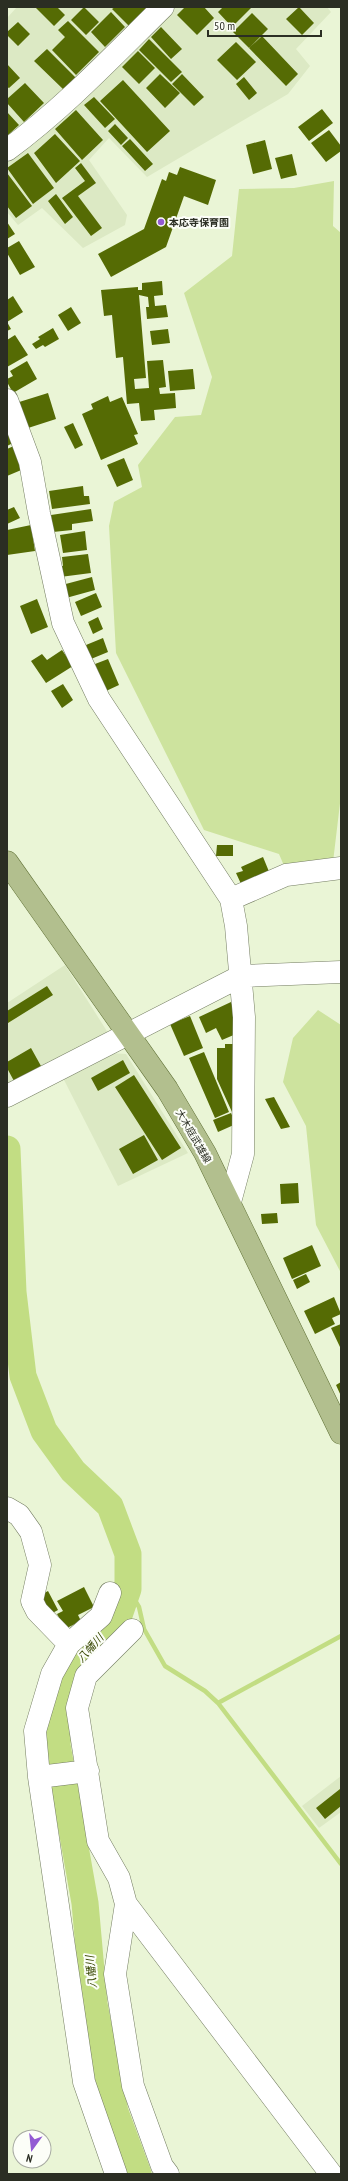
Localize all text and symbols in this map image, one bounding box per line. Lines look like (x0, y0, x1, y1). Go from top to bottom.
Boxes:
scale bar (208, 12, 321, 38)
text: 50 m (214, 18, 235, 33)
place label: 本応寺保育園 (168, 216, 229, 229)
marker: 本応寺保育園 (156, 217, 166, 227)
street label: 大木庭武雄線 (173, 1107, 214, 1165)
water label: 八幡川 (74, 1630, 107, 1665)
water label: 八幡川 (83, 1954, 99, 1989)
north arrow (12, 2129, 52, 2169)
text: N (25, 2151, 34, 2166)

